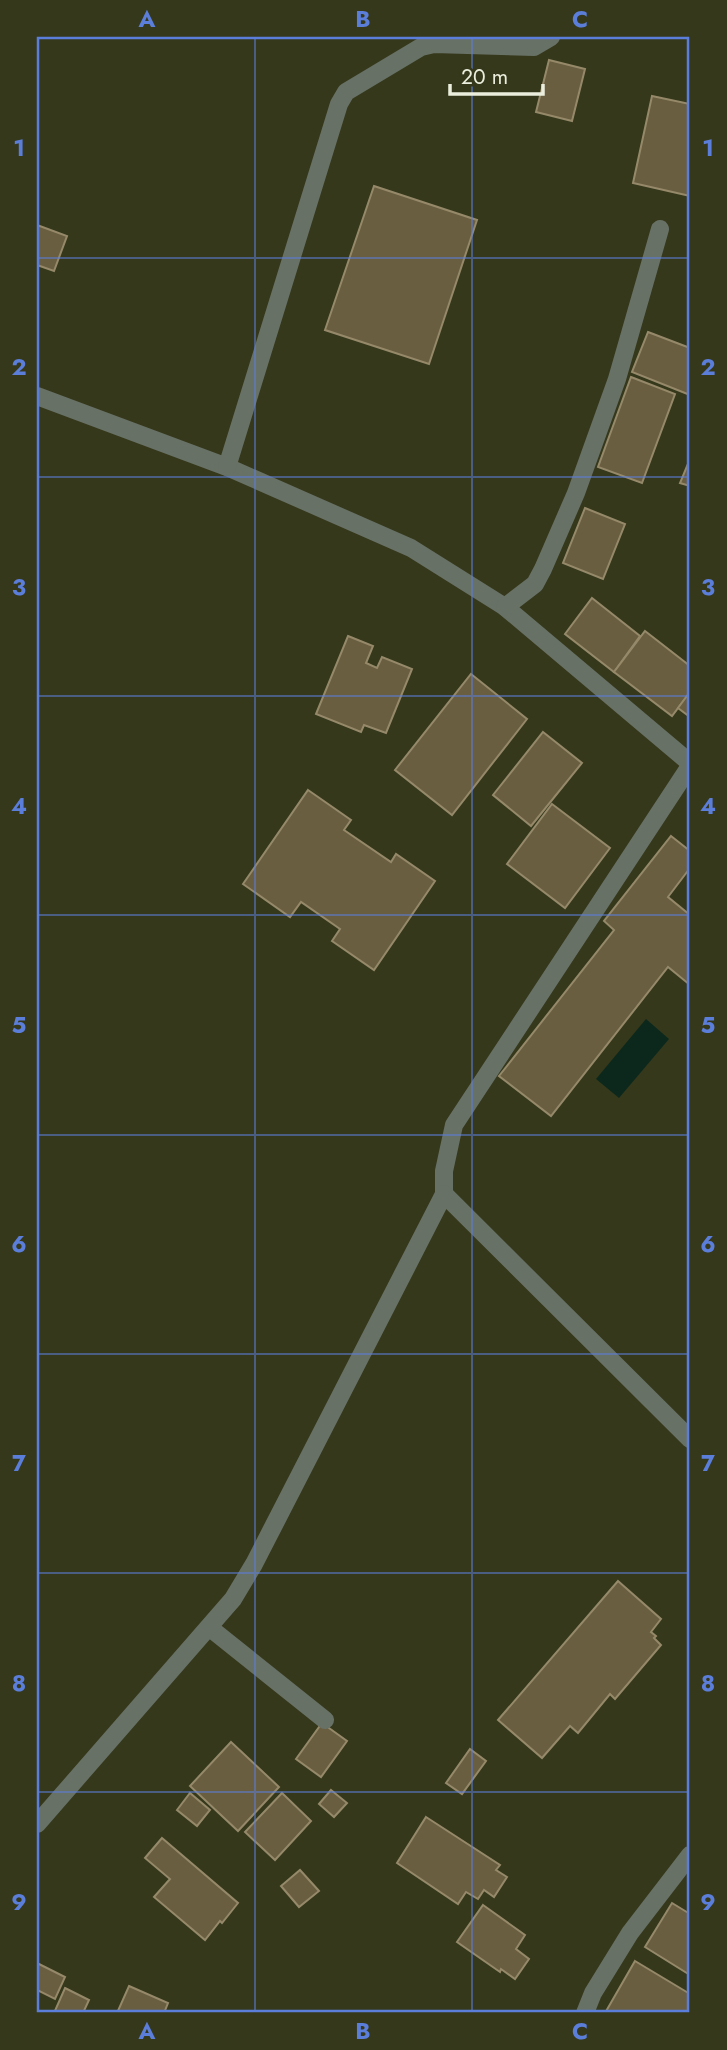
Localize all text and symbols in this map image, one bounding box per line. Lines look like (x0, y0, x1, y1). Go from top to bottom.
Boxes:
text: A (138, 2, 156, 36)
text: B (355, 2, 371, 36)
text: C (572, 2, 588, 36)
scale bar (450, 52, 543, 96)
text: 20 m (461, 62, 508, 92)
text: 1 (13, 131, 25, 165)
text: 1 (702, 131, 714, 165)
text: 2 (11, 350, 27, 384)
text: 2 (700, 350, 716, 384)
text: 3 (12, 570, 26, 604)
text: 3 (701, 570, 715, 604)
text: 4 (11, 789, 27, 823)
text: 4 (700, 789, 716, 823)
text: 5 (12, 1008, 26, 1042)
text: 5 (701, 1008, 715, 1042)
text: 6 (11, 1227, 27, 1261)
text: 6 (700, 1227, 716, 1261)
text: 7 (12, 1446, 26, 1480)
text: 7 (701, 1446, 715, 1480)
text: 8 (12, 1666, 26, 1700)
text: 8 (701, 1666, 715, 1700)
text: 9 (11, 1885, 27, 1919)
text: 9 (700, 1885, 716, 1919)
text: A (138, 2014, 156, 2048)
text: B (355, 2014, 371, 2048)
text: C (572, 2014, 588, 2048)

